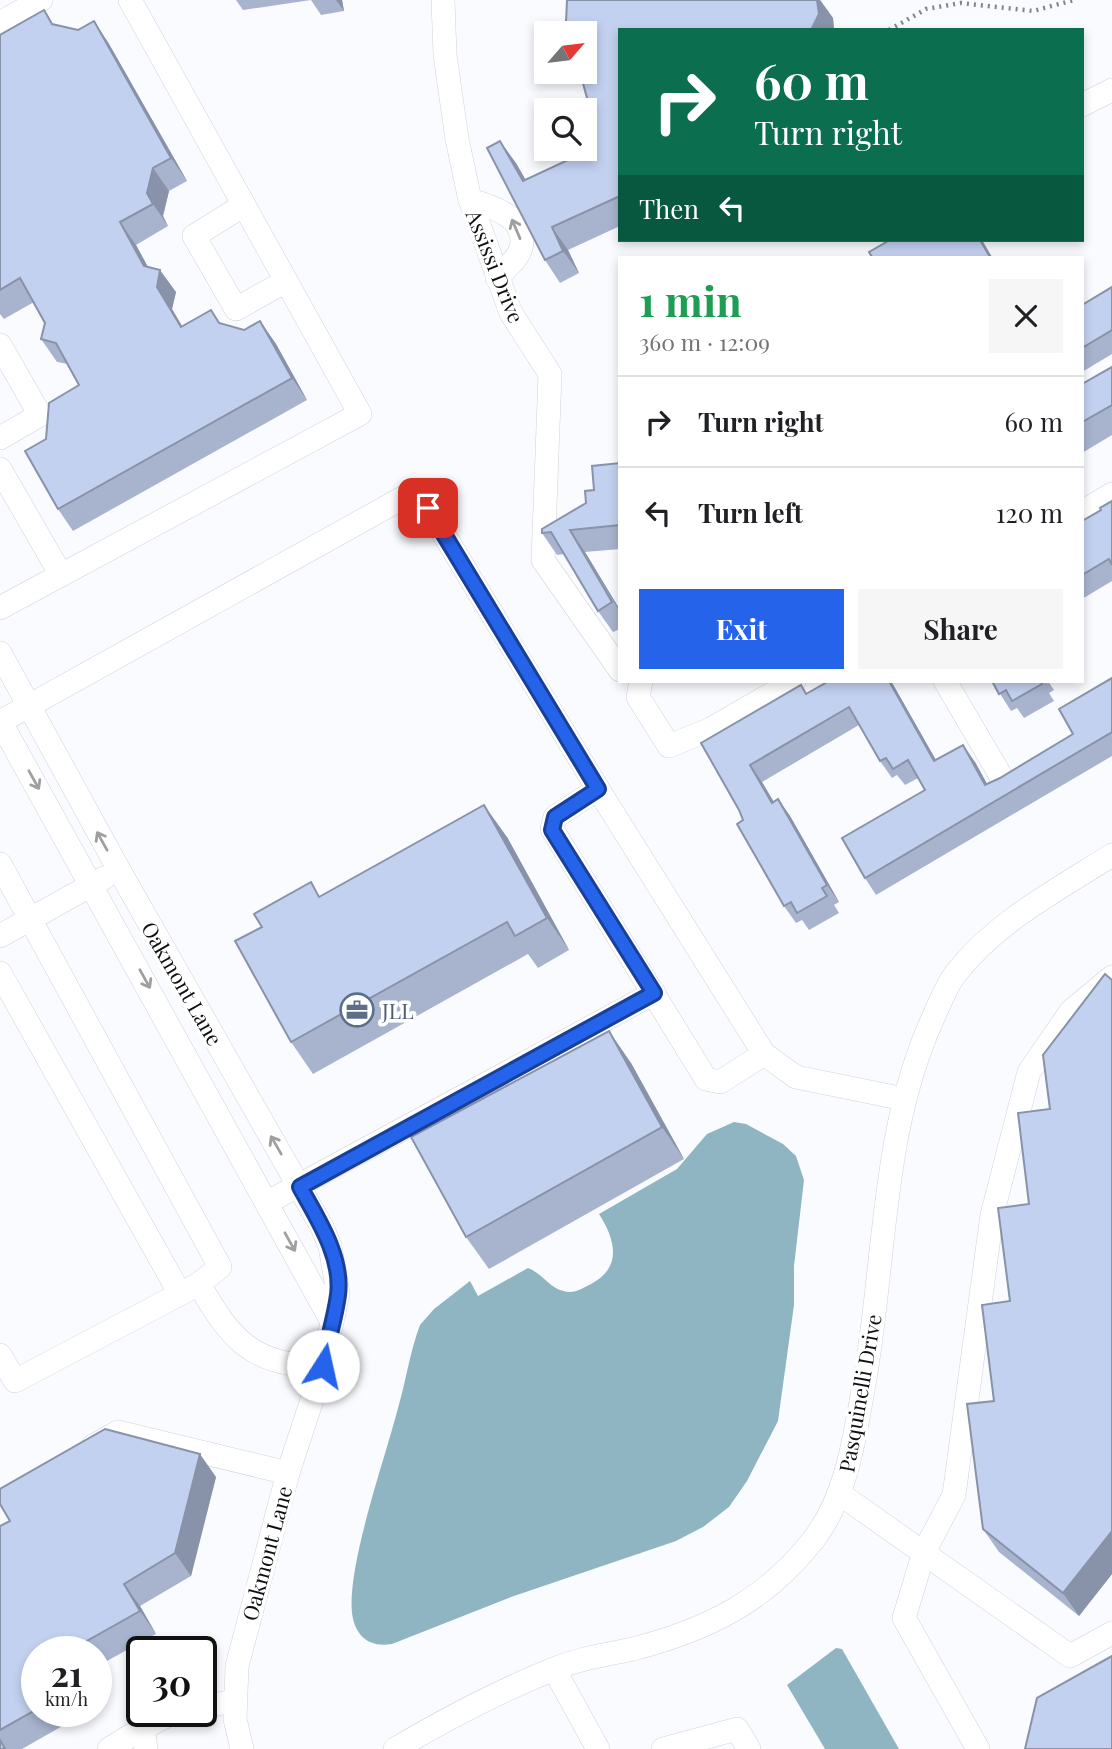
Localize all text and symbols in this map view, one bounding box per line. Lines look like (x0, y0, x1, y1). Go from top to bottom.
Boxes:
north arrow (534, 21, 597, 84)
map controls (534, 21, 597, 161)
text: 60 m (754, 47, 869, 112)
icon: right (639, 56, 730, 147)
button: search (534, 98, 597, 161)
text: Turn right (754, 110, 902, 153)
icon: left (713, 189, 751, 227)
text: Then (639, 191, 699, 226)
street label: Assissi Drive (460, 204, 531, 327)
one-way arrow (509, 219, 522, 241)
text: 1 min (639, 272, 742, 328)
button: close (989, 279, 1063, 353)
text: 360 m · 12:09 (639, 326, 770, 357)
icon: right (639, 403, 677, 441)
text: Turn right (698, 404, 824, 439)
text: 60 m (1004, 404, 1063, 439)
pin (398, 478, 458, 538)
icon: arrive (409, 489, 447, 527)
icon: left (639, 494, 677, 532)
text: Turn left (698, 495, 803, 530)
text: 120 m (996, 495, 1063, 530)
button: Exit (639, 589, 844, 669)
button: Share (858, 589, 1063, 669)
one-way arrow (27, 770, 41, 790)
one-way arrow (95, 831, 109, 851)
street label: Oakmont Lane (136, 916, 230, 1050)
one-way arrow (138, 968, 152, 988)
office icon: JLL (338, 991, 376, 1029)
place label: JLL (381, 996, 414, 1024)
one-way arrow (269, 1135, 283, 1155)
one-way arrow (284, 1231, 298, 1252)
street label: Pasquinelli Drive (831, 1312, 887, 1474)
position arrow (286, 1329, 360, 1403)
street label: Oakmont Lane (235, 1482, 297, 1624)
speed limit sign: 30 (126, 1636, 217, 1727)
text: 21 (51, 1649, 82, 1696)
text: km/h (45, 1687, 88, 1711)

